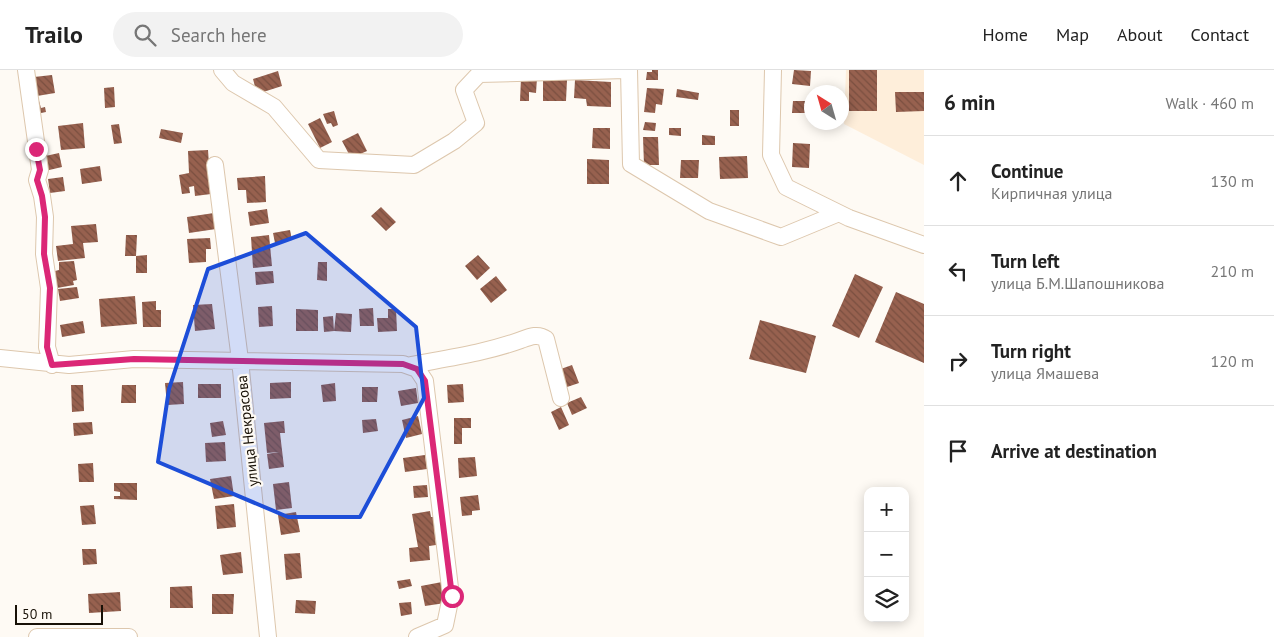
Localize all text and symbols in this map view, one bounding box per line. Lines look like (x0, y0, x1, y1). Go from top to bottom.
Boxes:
search box (113, 12, 463, 57)
text: Trailo (25, 19, 83, 50)
icon: search (131, 21, 159, 49)
text: Search here (171, 23, 267, 47)
text: Home (982, 23, 1028, 46)
text: Map (1056, 23, 1089, 46)
text: About (1117, 23, 1163, 46)
text: Contact (1191, 23, 1249, 46)
north arrow (804, 85, 849, 130)
text: 6 min (944, 89, 995, 116)
text: Walk · 460 m (1165, 93, 1254, 113)
route end (25, 138, 48, 161)
text: Continue (991, 159, 1063, 183)
icon: ahead (944, 167, 972, 195)
text: 130 m (1211, 171, 1254, 191)
text: Кирпичная улица (991, 183, 1112, 203)
text: Turn left (991, 249, 1060, 273)
icon: left (944, 257, 972, 285)
text: 210 m (1211, 261, 1254, 281)
text: улица Б.М.Шапошникова (991, 273, 1165, 293)
text: Turn right (991, 339, 1071, 363)
icon: right (944, 347, 972, 375)
text: 120 m (1211, 351, 1254, 371)
text: улица Ямашева (991, 363, 1099, 383)
street label: улица Некрасова (232, 374, 262, 488)
icon: arrive (944, 437, 972, 465)
text: Arrive at destination (991, 439, 1157, 463)
map controls (864, 487, 909, 622)
button: + (864, 487, 909, 532)
button: − (864, 532, 909, 577)
button: layers (864, 577, 909, 622)
route start (441, 585, 464, 608)
scale bar (15, 602, 102, 625)
text: 50 m (22, 605, 52, 623)

